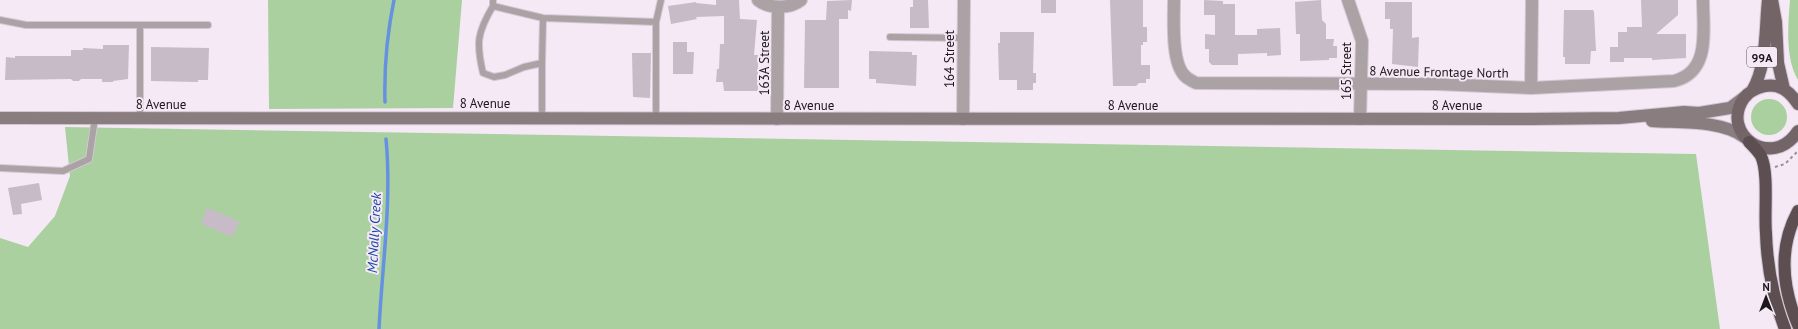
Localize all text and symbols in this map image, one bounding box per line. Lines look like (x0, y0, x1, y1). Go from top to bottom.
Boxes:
street label: 164 Street (941, 29, 958, 88)
street label: 163A Street (756, 30, 773, 96)
street label: 165 Street (1338, 41, 1355, 100)
road number: 99A (1747, 47, 1777, 67)
street label: 8 Avenue Frontage North (1369, 62, 1509, 82)
street label: 8 Avenue (460, 95, 510, 112)
street label: 8 Avenue (136, 96, 186, 113)
street label: 8 Avenue (784, 97, 834, 114)
street label: 8 Avenue (1108, 97, 1158, 114)
street label: 8 Avenue (1432, 97, 1482, 114)
water label: McNally Creek (363, 192, 385, 274)
north arrow (1746, 277, 1786, 317)
text: N (1762, 280, 1770, 294)

